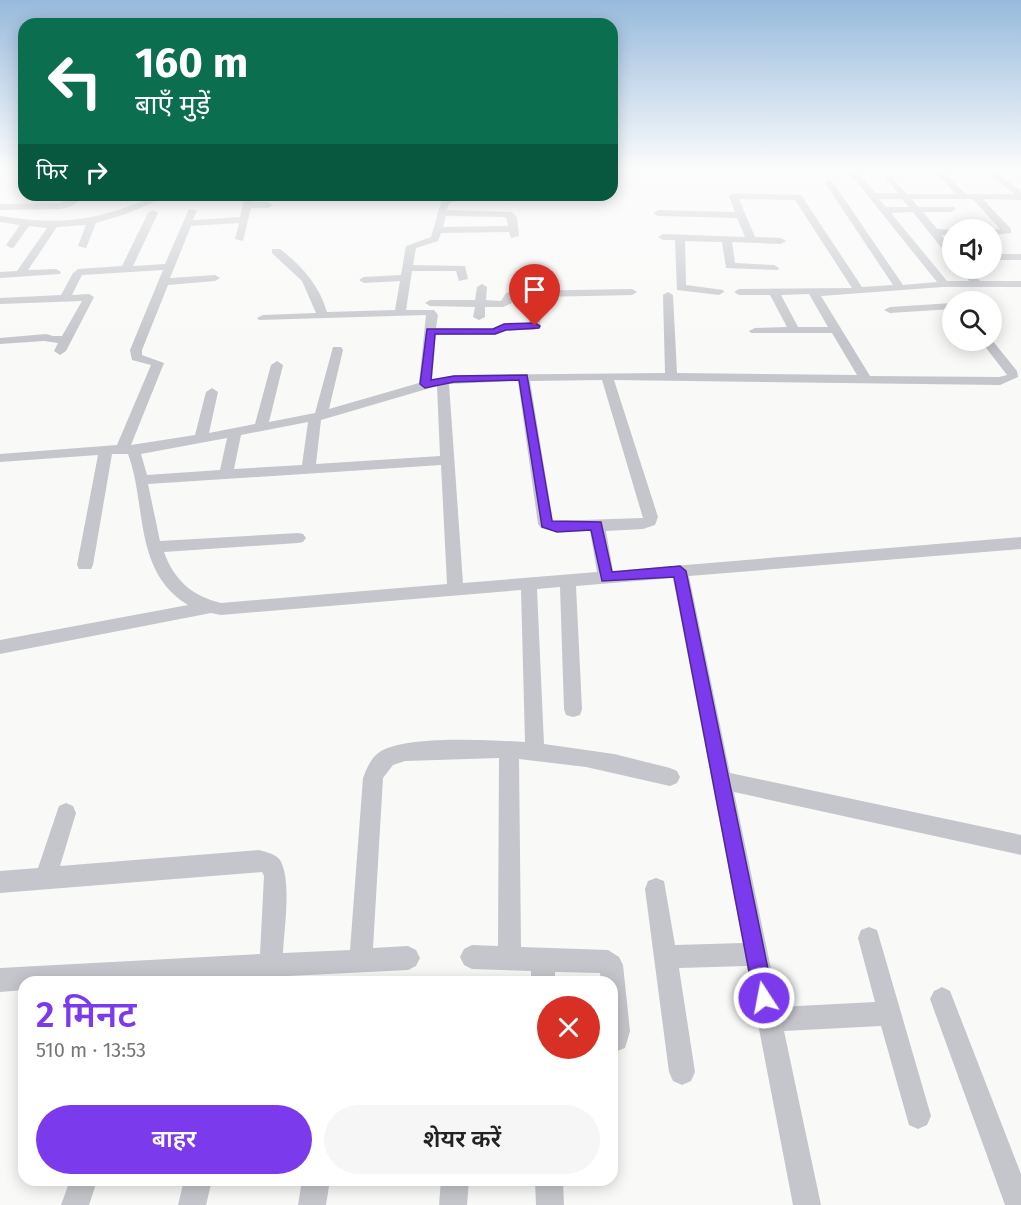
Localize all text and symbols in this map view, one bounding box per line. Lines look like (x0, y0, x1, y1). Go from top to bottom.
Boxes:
text: 160 m (135, 38, 248, 88)
icon: left (36, 42, 114, 120)
text: बाएँ मुड़ें (135, 89, 210, 121)
icon: right (80, 156, 113, 189)
text: फिर (36, 158, 68, 185)
map controls (942, 219, 1002, 351)
button: sound (942, 219, 1002, 279)
pin (509, 264, 560, 326)
icon: arrive (518, 273, 551, 306)
button: search (942, 291, 1002, 351)
position arrow (732, 966, 796, 1030)
text: 2 मिनट (36, 993, 136, 1037)
button: close (537, 996, 600, 1059)
text: 510 m · 13:53 (36, 1038, 146, 1062)
button: बाहर (36, 1105, 312, 1174)
button: शेयर करें (324, 1105, 600, 1174)

